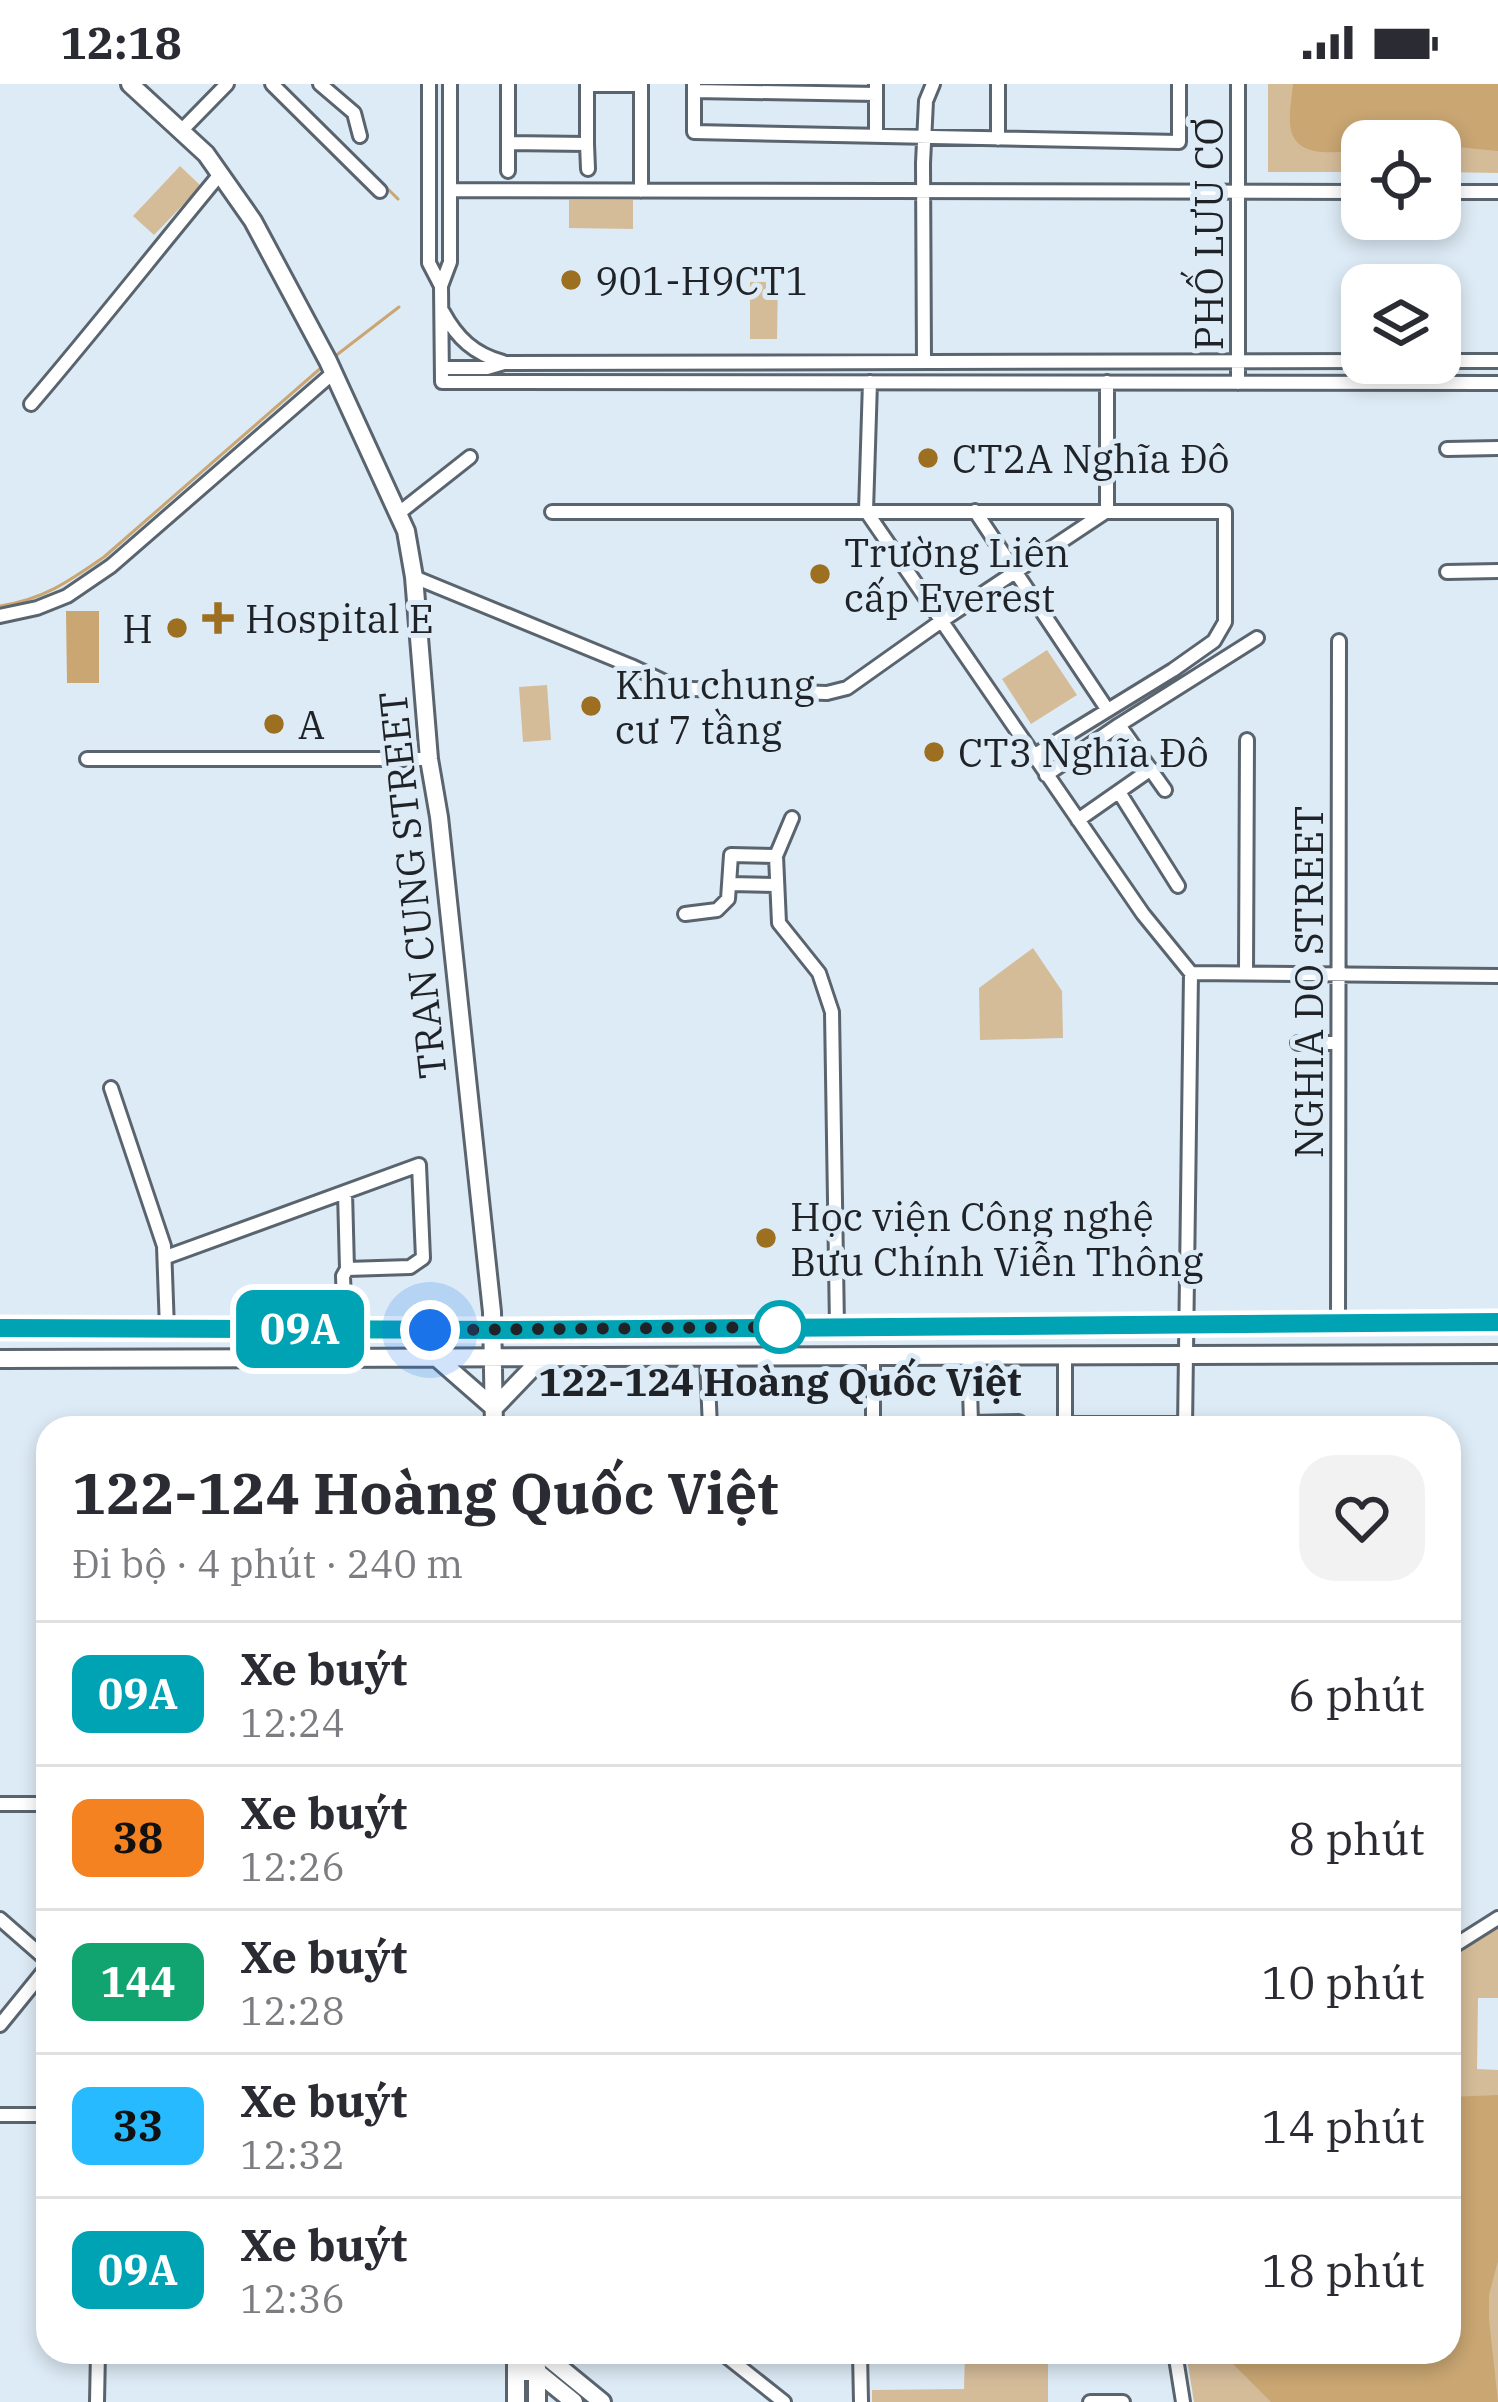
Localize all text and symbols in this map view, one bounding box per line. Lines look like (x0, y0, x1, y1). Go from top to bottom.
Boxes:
text: 12:18 (60, 13, 182, 71)
street label: PHỐ LƯU CƠ (1180, 118, 1234, 350)
map controls (1341, 120, 1461, 384)
button: locate (1341, 120, 1461, 240)
place label: 901-H9CT1 (595, 255, 809, 306)
button: layers (1341, 264, 1461, 384)
marker: 901-H9CT1 (558, 267, 584, 293)
place label: CT2A Nghĩa Đô (952, 433, 1229, 484)
marker: CT2A Nghĩa Đô (915, 445, 941, 471)
place label: Trường Liên cấp Everest (844, 527, 1070, 623)
marker: Trường Liên cấp Everest (807, 561, 833, 587)
place label: Hospital E (245, 593, 434, 644)
marker: Hospital E (202, 602, 234, 634)
place label: H (122, 603, 153, 654)
marker: H (164, 615, 190, 641)
place label: Khu chung cư 7 tầng (615, 659, 815, 755)
street label: TRAN CUNG STREET (366, 689, 458, 1081)
marker: Khu chung cư 7 tầng (578, 693, 604, 719)
place label: A (298, 699, 325, 750)
marker: A (261, 711, 287, 737)
place label: CT3 Nghĩa Đô (958, 727, 1209, 778)
marker: CT3 Nghĩa Đô (921, 739, 947, 765)
street label: NGHIA DO STREET (1283, 806, 1334, 1158)
place label: Học viện Công nghệ Bưu Chính Viễn Thông (790, 1191, 1203, 1287)
marker: Học viện Công nghệ Bưu Chính Viễn Thông (753, 1225, 779, 1251)
line badge: 09A (231, 1290, 369, 1368)
your location (400, 1300, 460, 1360)
text: 09A (260, 1301, 340, 1356)
marker: 122-124 Hoàng Quốc Việt (755, 1302, 805, 1352)
place label: 122-124 Hoàng Quốc Việt (538, 1356, 1022, 1407)
button: heart (1299, 1455, 1425, 1581)
text: 122-124 Hoàng Quốc Việt (72, 1456, 778, 1530)
text: Đi bộ · 4 phút · 240 m (72, 1538, 463, 1589)
text: Xe buýt (240, 1639, 407, 1697)
text: 6 phút (1288, 1665, 1425, 1723)
text: 09A (98, 1666, 178, 1721)
text: 12:24 (240, 1697, 345, 1748)
text: Xe buýt (240, 1783, 407, 1841)
text: 8 phút (1288, 1809, 1425, 1867)
text: 38 (113, 1810, 163, 1865)
text: 12:26 (240, 1841, 345, 1892)
text: Xe buýt (240, 1927, 407, 1985)
text: 10 phút (1261, 1953, 1425, 2011)
text: 144 (100, 1954, 176, 2009)
text: 12:28 (240, 1985, 345, 2036)
text: Xe buýt (240, 2071, 407, 2129)
text: 14 phút (1261, 2097, 1425, 2155)
text: 33 (113, 2098, 163, 2153)
text: 12:32 (240, 2129, 345, 2180)
text: Xe buýt (240, 2215, 407, 2273)
text: 18 phút (1261, 2241, 1425, 2299)
text: 09A (98, 2242, 178, 2297)
text: 12:36 (240, 2273, 345, 2324)

